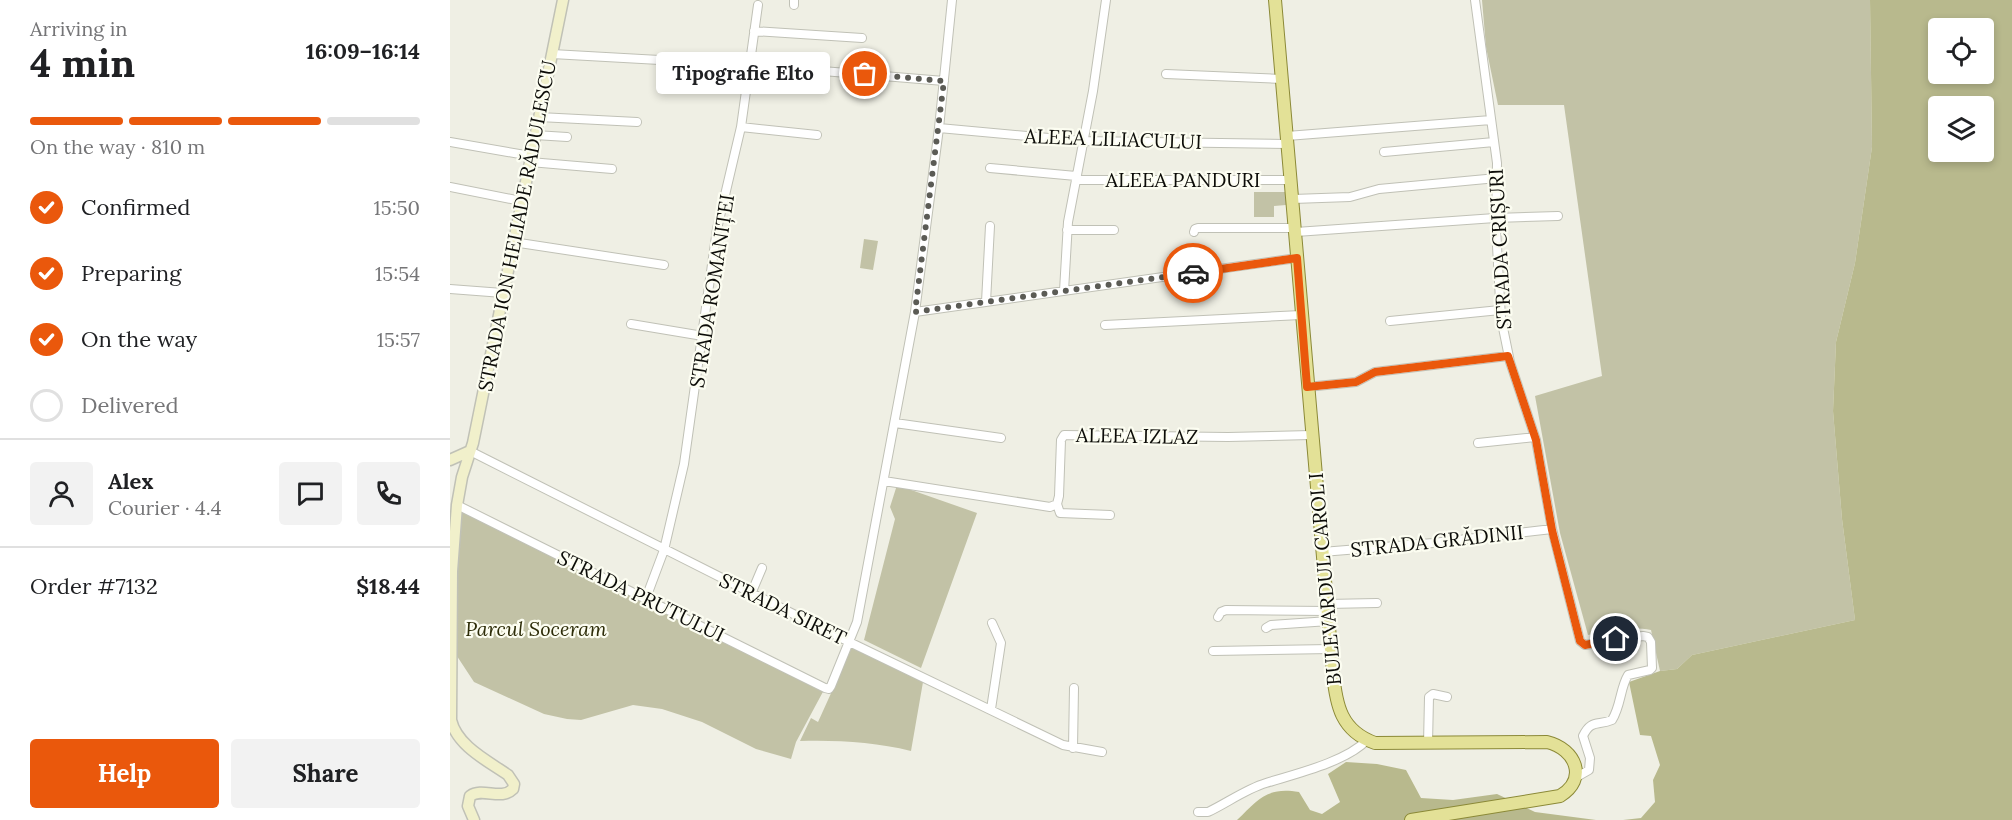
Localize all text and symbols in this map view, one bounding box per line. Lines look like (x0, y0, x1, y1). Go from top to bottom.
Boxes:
text: Arriving in (30, 16, 127, 41)
map controls (1928, 18, 1994, 162)
button: locate (1928, 18, 1994, 84)
text: 16:09–16:14 (306, 37, 420, 65)
text: 4 min (30, 38, 135, 88)
pin (839, 48, 890, 99)
callout: Tipografie Elto (655, 53, 829, 95)
icon: bag (848, 57, 881, 90)
street label: STRADA ION HELIADE RĂDULESCU (472, 58, 561, 394)
text: Tipografie Elto (672, 60, 814, 85)
button: layers (1928, 96, 1994, 162)
street label: ALEEA LILIACULUI (1023, 123, 1202, 154)
text: On the way · 810 m (30, 134, 205, 159)
street label: ALEEA PANDURI (1104, 167, 1261, 192)
street label: STRADA CRIȘURI (1483, 168, 1516, 330)
icon: check (30, 191, 63, 224)
street label: STRADA ROMANIȚEI (684, 192, 740, 390)
text: Confirmed (81, 193, 190, 221)
text: 15:50 (374, 195, 420, 220)
courier (1163, 243, 1223, 303)
icon: check (30, 257, 63, 290)
icon: car (1177, 257, 1210, 290)
text: Preparing (81, 259, 181, 287)
text: 15:54 (375, 261, 420, 286)
icon: check (30, 323, 63, 356)
text: On the way (81, 325, 197, 353)
text: 15:57 (377, 327, 420, 352)
text: Delivered (81, 391, 179, 419)
street label: ALEEA IZLAZ (1075, 422, 1198, 449)
button: person (30, 462, 93, 525)
button: chat (279, 462, 342, 525)
button: phone (357, 462, 420, 525)
text: Alex (108, 467, 153, 495)
street label: BULEVARDUL CAROL I (1303, 472, 1346, 686)
text: Courier · 4.4 (108, 495, 222, 520)
street label: STRADA GRĂDINII (1349, 519, 1525, 562)
street label: STRADA PRUTULUI (554, 544, 729, 647)
street label: STRADA SIRET (716, 567, 851, 650)
text: Order #7132 (30, 572, 158, 600)
text: $18.44 (356, 572, 420, 600)
pin (1590, 613, 1641, 664)
park label: Parcul Soceram (465, 616, 607, 641)
icon: home (1599, 622, 1632, 655)
button: Help (30, 739, 219, 808)
button: Share (231, 739, 420, 808)

